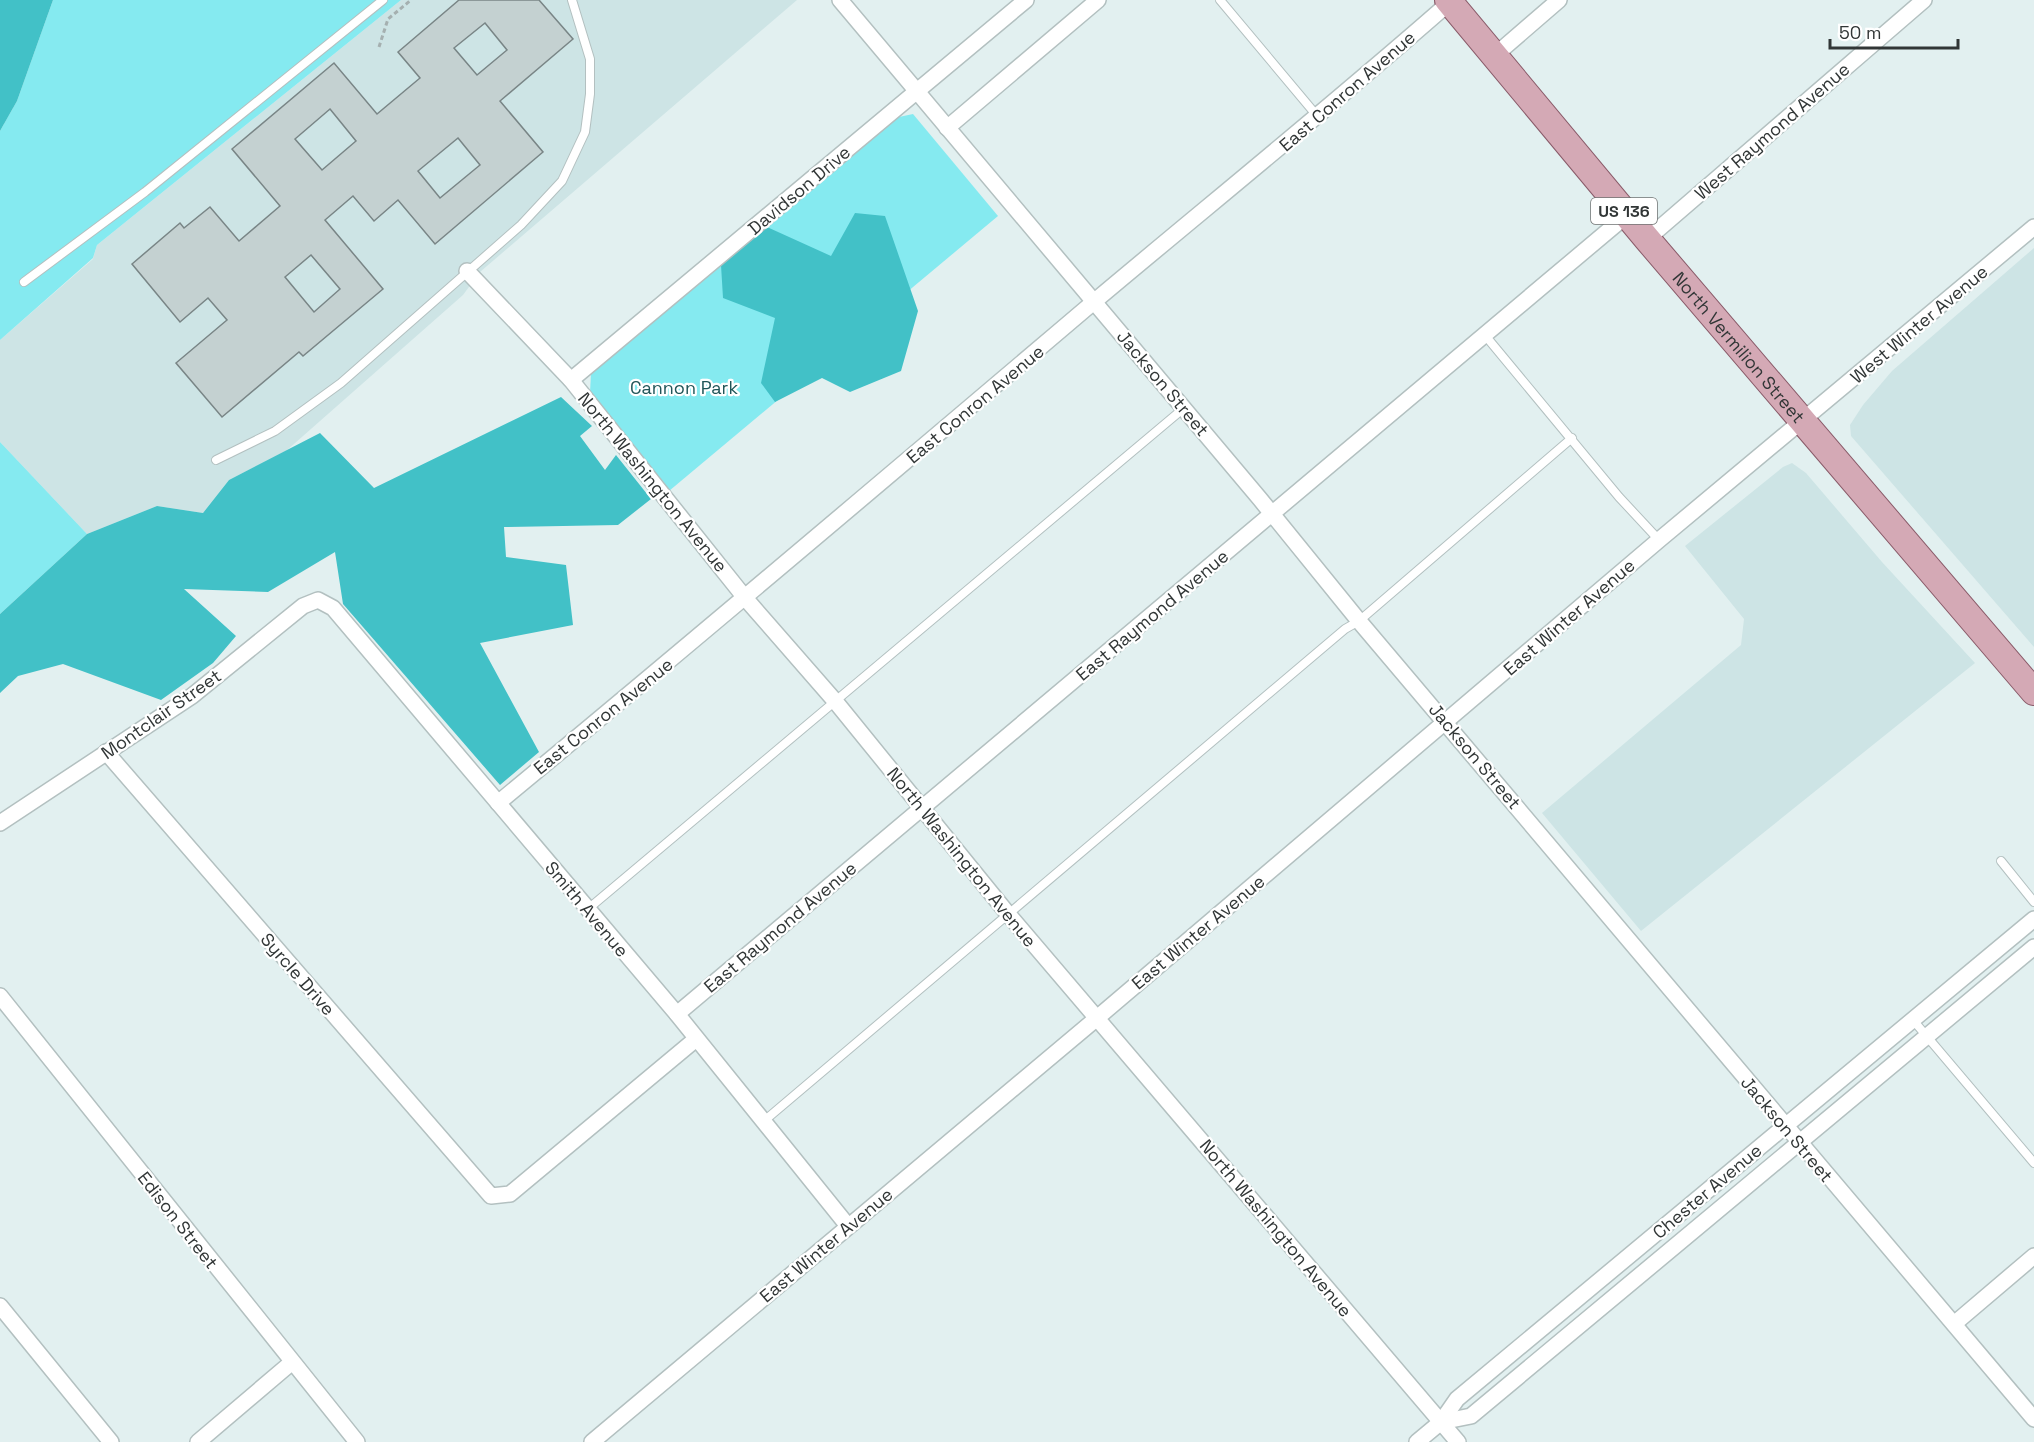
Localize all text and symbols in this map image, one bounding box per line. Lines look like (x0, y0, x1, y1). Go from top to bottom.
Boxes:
scale bar (1830, 12, 1958, 50)
text: 50 m (1839, 21, 1881, 44)
street label: East Conron Avenue (1274, 26, 1420, 156)
street label: West Raymond Avenue (1690, 57, 1854, 205)
street label: Davidson Drive (743, 140, 855, 240)
road number: US 136 (1591, 198, 1657, 224)
street label: West Winter Avenue (1846, 260, 1992, 388)
street label: North Vermilion Street (1668, 266, 1810, 427)
street label: Jackson Street (1112, 325, 1214, 441)
street label: East Conron Avenue (901, 340, 1049, 468)
park label: Cannon Park (630, 376, 738, 399)
street label: North Washington Avenue (573, 387, 733, 577)
street label: East Raymond Avenue (1071, 544, 1233, 686)
street label: East Winter Avenue (1499, 554, 1639, 680)
street label: East Conron Avenue (529, 653, 677, 779)
street label: Montclair Street (96, 664, 226, 764)
street label: Jackson Street (1424, 698, 1526, 814)
street label: North Washington Avenue (882, 762, 1042, 952)
street label: Smith Avenue (540, 856, 634, 962)
street label: East Raymond Avenue (699, 856, 861, 998)
street label: East Winter Avenue (1127, 870, 1269, 994)
street label: Syrcle Drive (256, 928, 340, 1020)
street label: Jackson Street (1736, 1071, 1838, 1187)
street label: North Washington Avenue (1195, 1134, 1357, 1322)
street label: Chester Avenue (1648, 1139, 1766, 1243)
street label: Edison Street (133, 1167, 223, 1273)
street label: East Winter Avenue (755, 1183, 897, 1307)

